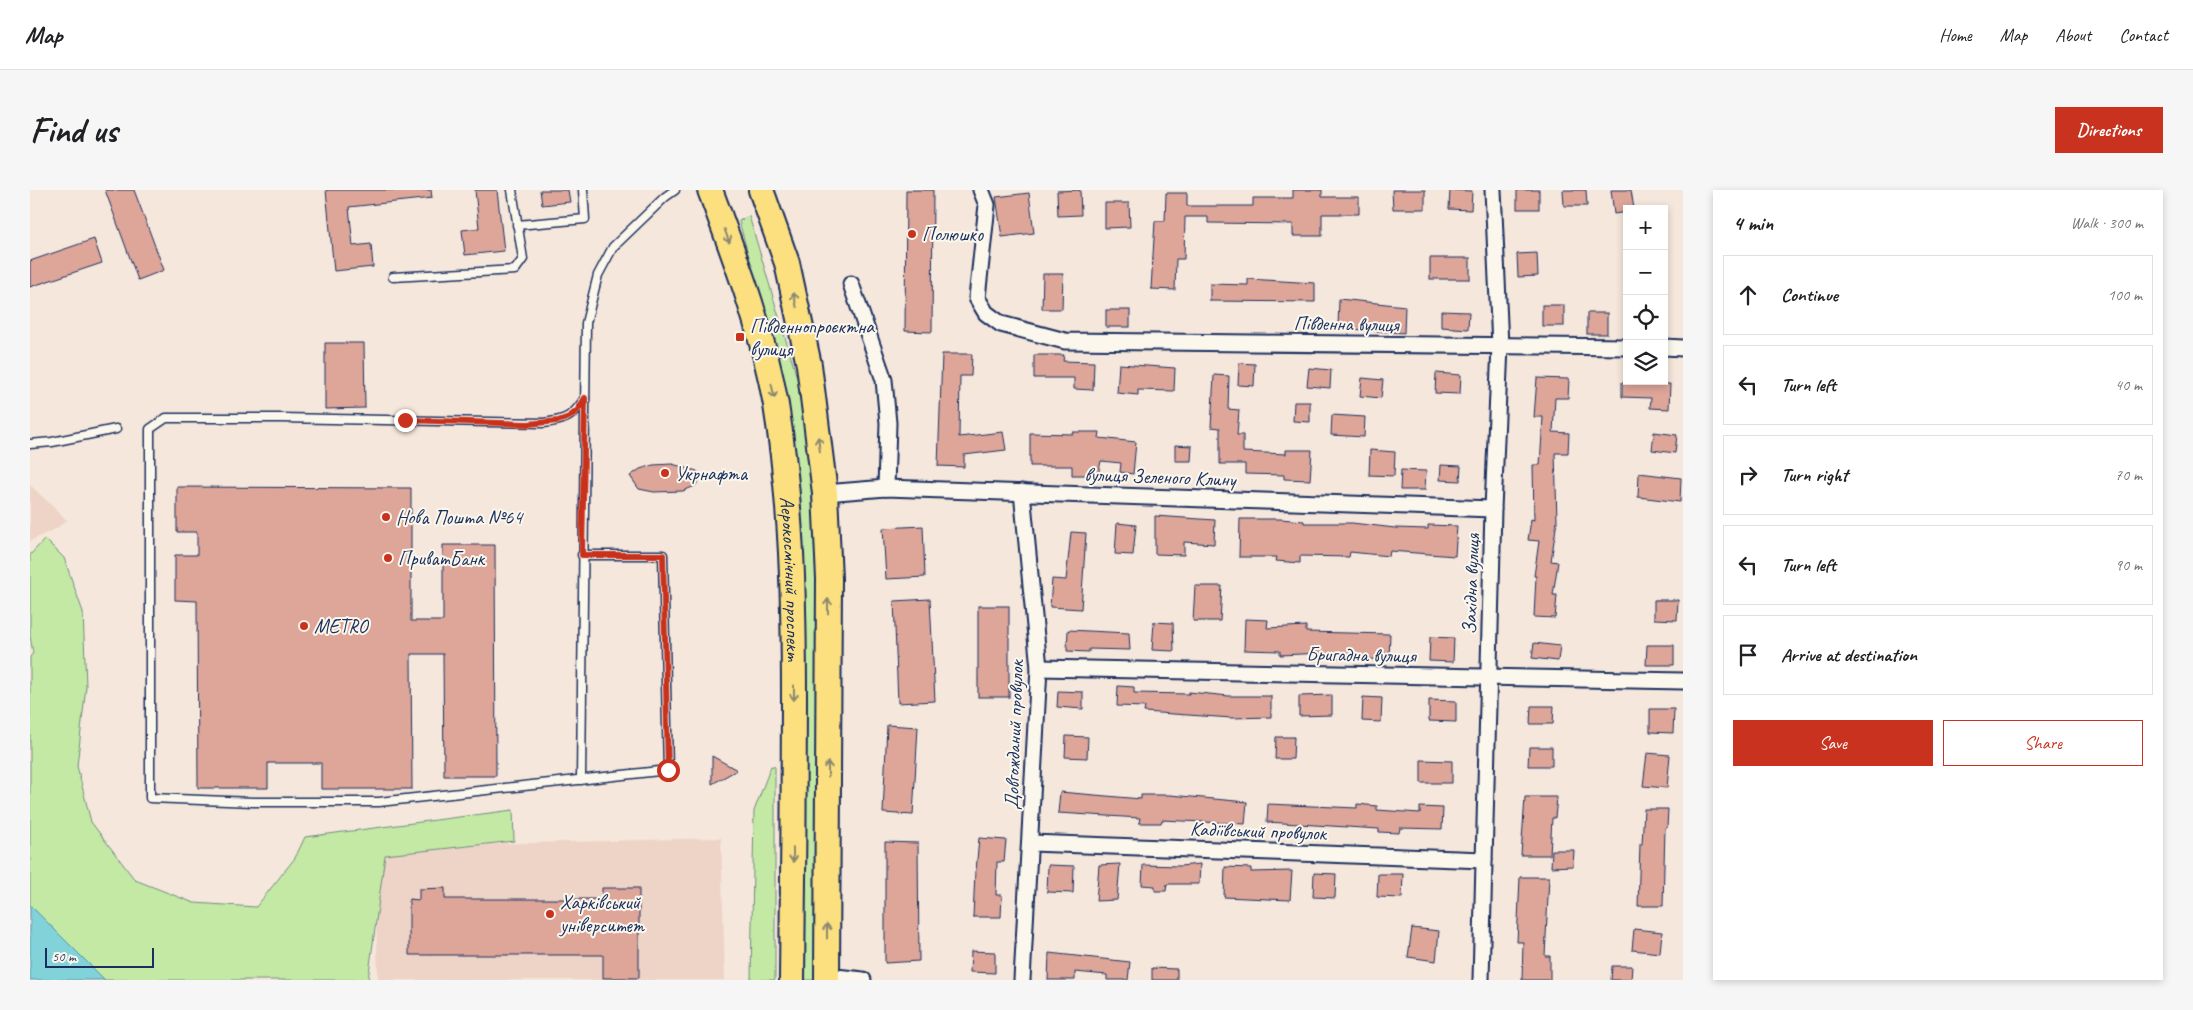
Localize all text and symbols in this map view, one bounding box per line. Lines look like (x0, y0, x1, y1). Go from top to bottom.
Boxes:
text: Map (25, 20, 62, 50)
text: Home (1939, 24, 1972, 46)
text: Map (2000, 24, 2027, 46)
text: About (2055, 24, 2091, 46)
text: Contact (2119, 24, 2168, 46)
button: Directions (2055, 107, 2163, 153)
text: Find us (30, 108, 117, 153)
map controls (1623, 205, 1668, 385)
button: + (1623, 205, 1668, 250)
text: 4 min (1733, 210, 1773, 236)
text: Walk · 300 m (2071, 213, 2143, 233)
place label: Полюшко (922, 222, 984, 247)
one-way arrow (723, 228, 732, 243)
marker: Полюшко (906, 228, 918, 240)
button: − (1623, 250, 1668, 295)
icon: ahead (1734, 281, 1762, 309)
text: Continue (1781, 283, 1838, 307)
text: 100 m (2108, 285, 2142, 305)
one-way arrow (790, 293, 799, 309)
button: locate (1623, 295, 1668, 340)
street label: Південна вулиця (1293, 311, 1401, 337)
place label: Південнопроєктна вулиця (750, 314, 875, 362)
marker: Південнопроєктна вулиця (734, 331, 746, 343)
button: layers (1623, 340, 1668, 385)
icon: left (1734, 371, 1762, 399)
text: Turn left (1781, 373, 1836, 397)
text: 40 m (2115, 375, 2142, 395)
one-way arrow (769, 383, 778, 399)
route end (394, 409, 417, 432)
one-way arrow (814, 436, 824, 452)
place label: Укрнафта (675, 461, 749, 486)
icon: right (1734, 461, 1762, 489)
street label: вулиця Зеленого Клину (1084, 462, 1238, 492)
text: Turn right (1781, 463, 1848, 487)
text: 70 m (2115, 465, 2142, 485)
marker: Укрнафта (659, 467, 671, 479)
street label: Аерокосмічний проспект (775, 495, 806, 662)
place label: Нова Пошта №64 (396, 505, 524, 530)
marker: Нова Пошта №64 (380, 511, 392, 523)
street label: Західна вулиця (1457, 532, 1485, 635)
place label: ПриватБанк (398, 546, 486, 571)
icon: left (1734, 551, 1762, 579)
marker: ПриватБанк (382, 552, 394, 564)
text: Turn left (1781, 553, 1836, 577)
text: 90 m (2115, 555, 2142, 575)
one-way arrow (823, 599, 833, 615)
place label: METRO (314, 614, 369, 639)
marker: METRO (298, 620, 310, 632)
icon: arrive (1734, 641, 1762, 669)
street label: Бригадна вулиця (1306, 642, 1418, 668)
text: Arrive at destination (1781, 643, 1917, 667)
street label: Довгожданий провулок (999, 658, 1029, 810)
one-way arrow (789, 684, 799, 700)
button: Save (1733, 720, 1933, 766)
button: Share (1943, 720, 2143, 766)
route start (657, 759, 680, 782)
one-way arrow (823, 761, 833, 778)
street label: Кадіївський провулок (1190, 816, 1328, 846)
one-way arrow (788, 846, 798, 863)
place label: Харківський університет (559, 890, 646, 938)
marker: Харківський університет (544, 908, 556, 920)
one-way arrow (822, 924, 832, 940)
scale bar (45, 945, 154, 968)
text: 50 m (52, 948, 76, 965)

